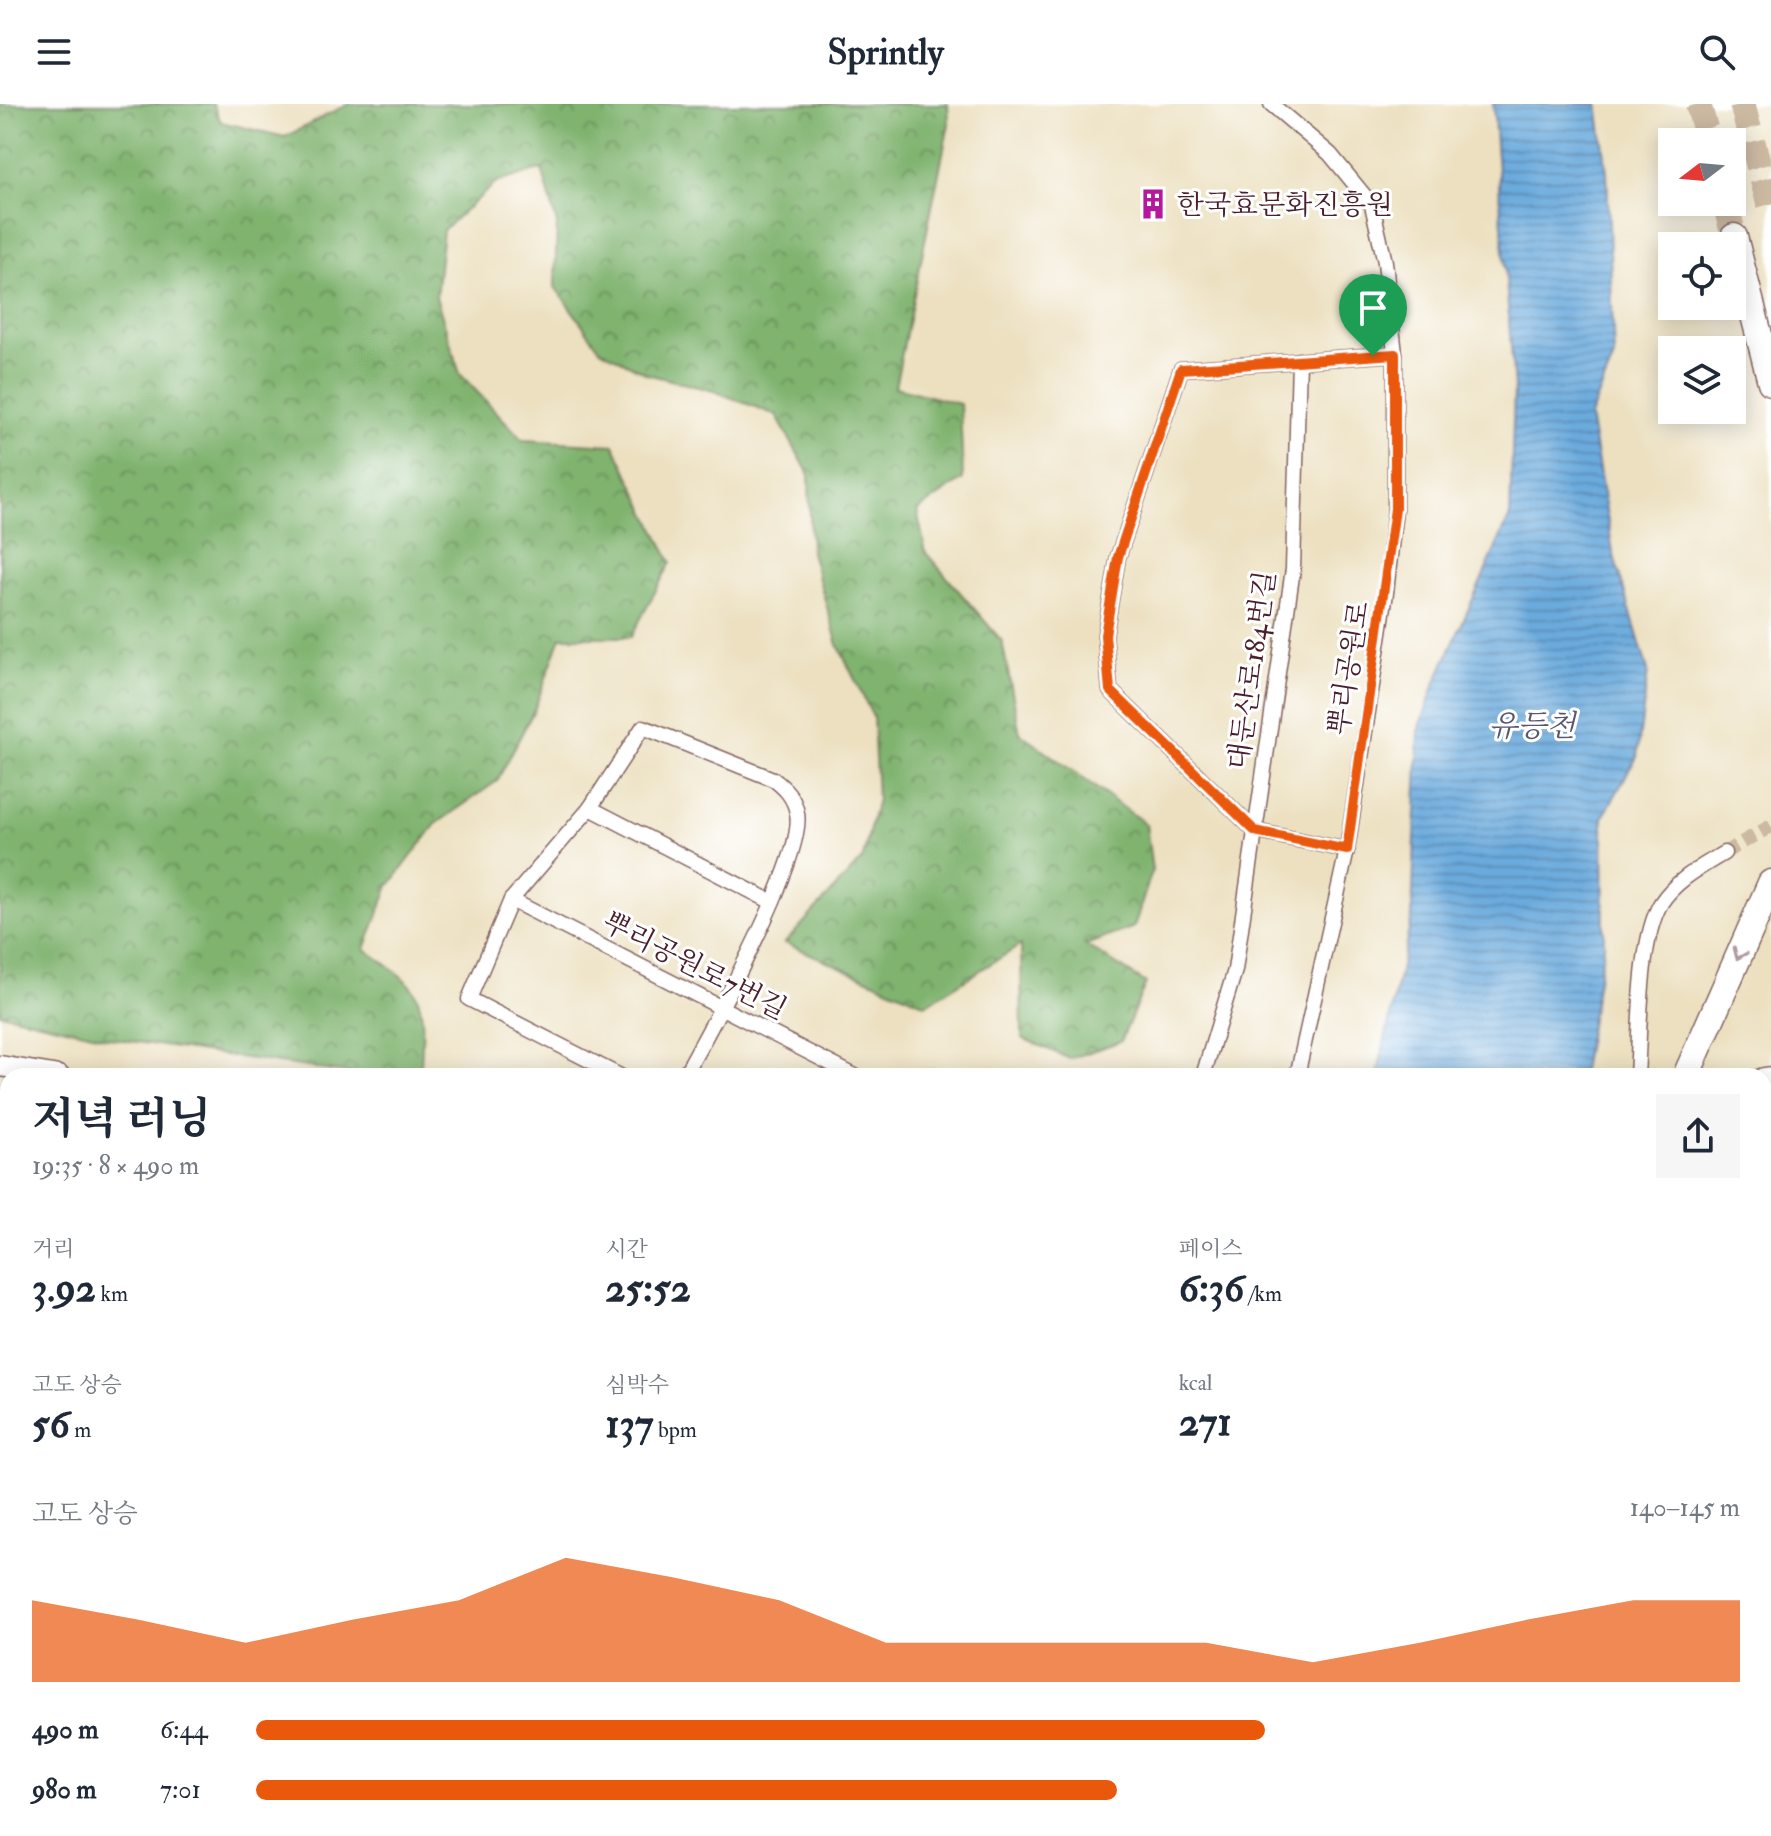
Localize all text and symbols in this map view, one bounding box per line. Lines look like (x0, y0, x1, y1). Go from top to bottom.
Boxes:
icon: menu (32, 30, 76, 74)
text: Sprintly (827, 30, 944, 75)
icon: search (1695, 30, 1739, 74)
north arrow (1658, 128, 1746, 216)
map controls (1658, 128, 1746, 424)
building icon: 한국효문화진흥원 (1136, 187, 1170, 221)
place label: 한국효문화진흥원 (1177, 188, 1393, 223)
button: locate (1658, 232, 1746, 320)
pin (1339, 274, 1407, 356)
icon: arrive (1351, 286, 1395, 330)
button: layers (1658, 336, 1746, 424)
street label: 대둔산로184번길 (1221, 568, 1284, 772)
street label: 뿌리공원로 (1322, 599, 1377, 738)
water label: 유등천 (1489, 708, 1577, 745)
street label: 뿌리공원로7번길 (596, 905, 792, 1028)
one-way arrow (1733, 946, 1749, 960)
text: 저녁 러닝 (32, 1092, 211, 1147)
button: share (1656, 1094, 1740, 1178)
text: 19:35 · 8 × 490 m (32, 1150, 199, 1182)
text: 거리 (32, 1235, 75, 1263)
text: 시간 (605, 1235, 648, 1263)
text: 페이스 (1179, 1235, 1242, 1263)
text: 3.92 (32, 1263, 96, 1314)
text: 25:52 (605, 1263, 691, 1314)
text: 6:36 (1179, 1263, 1244, 1314)
text: km (96, 1280, 128, 1308)
text: /km (1244, 1280, 1282, 1308)
text: kcal (1179, 1369, 1212, 1397)
text: 고도 상승 (32, 1371, 122, 1399)
text: 심박수 (605, 1371, 669, 1399)
text: 271 (1179, 1397, 1231, 1448)
text: 56 (32, 1399, 70, 1450)
text: 137 (605, 1399, 653, 1450)
text: m (70, 1416, 91, 1444)
text: bpm (653, 1416, 697, 1444)
text: 140–145 m (1630, 1492, 1740, 1524)
text: 고도 상승 (32, 1498, 138, 1530)
text: 490 m (32, 1714, 98, 1746)
text: 6:44 (160, 1714, 208, 1746)
text: 980 m (32, 1774, 97, 1806)
text: 7:01 (160, 1774, 201, 1806)

